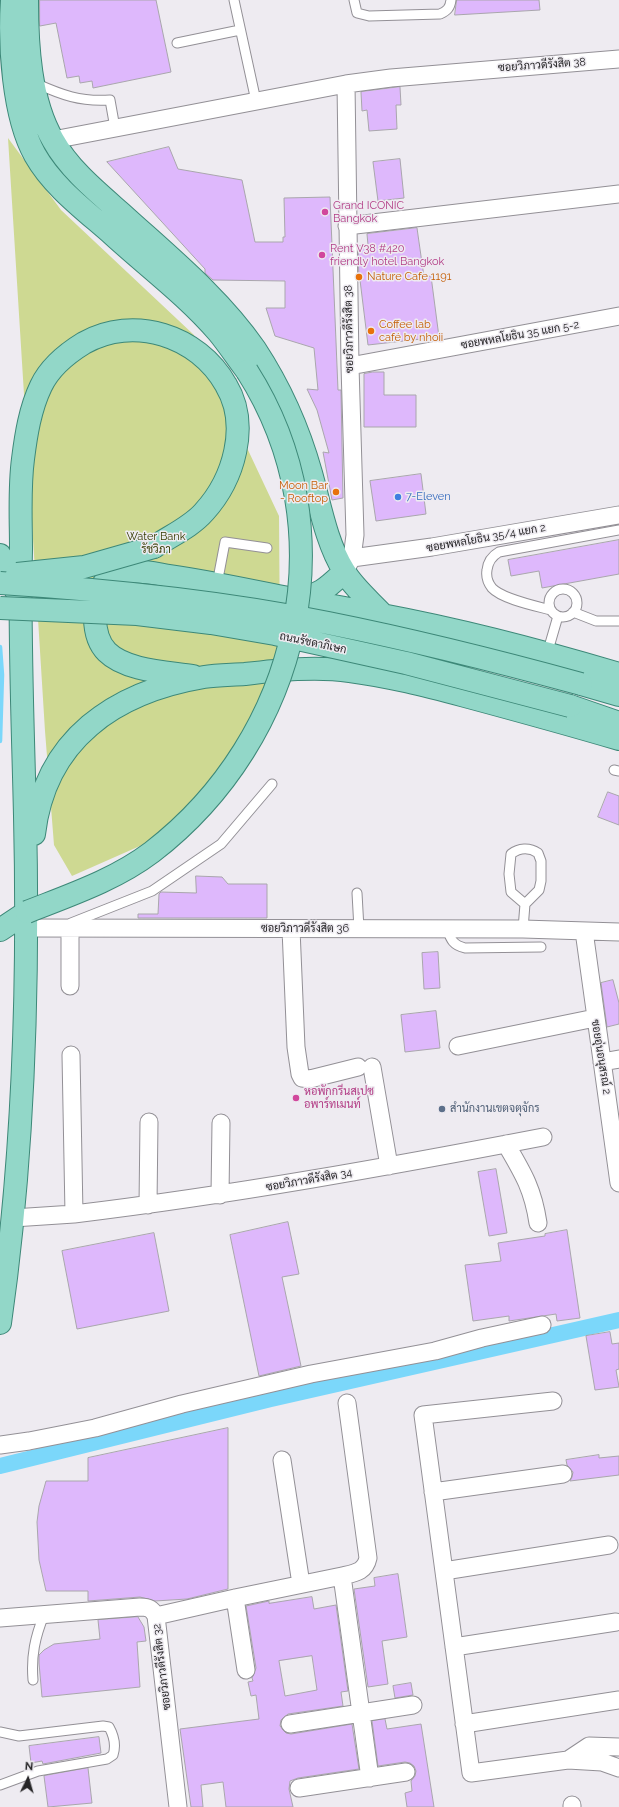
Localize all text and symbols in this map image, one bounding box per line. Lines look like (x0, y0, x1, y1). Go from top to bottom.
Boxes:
street label: ซอยวิภาวดีรังสิต 38 (498, 55, 586, 75)
place label: Grand ICONIC Bangkok (333, 199, 404, 225)
marker: Grand ICONIC Bangkok (320, 207, 330, 217)
place label: Rent V38 #420 friendly hotel Bangkok (330, 242, 444, 268)
marker: Rent V38 #420 friendly hotel Bangkok (317, 250, 327, 260)
place label: Nature Cafe 1191 (367, 270, 451, 284)
marker: Nature Cafe 1191 (354, 272, 364, 282)
street label: ซอยวิภาวดีรังสิต 38 (342, 285, 356, 373)
place label: Coffee lab café by nhoii (379, 318, 443, 344)
street label: ซอยพหลโยธิน 35 แยก 5-2 (460, 318, 580, 352)
marker: Coffee lab café by nhoii (366, 326, 376, 336)
place label: Moon Bar - Rooftop (279, 479, 328, 505)
marker: Moon Bar - Rooftop (331, 487, 341, 497)
place label: 7-Eleven (406, 490, 451, 504)
marker: 7-Eleven (393, 492, 403, 502)
street label: ซอยพหลโยธิน 35/4 แยก 2 (425, 521, 547, 555)
park label: Water Bank รัชวิภา (126, 530, 186, 556)
street label: ถนนรัชดาภิเษก (278, 629, 348, 657)
street label: ซอยวิภาวดีรังสิต 36 (261, 922, 349, 936)
street label: ซอยอุ่นอนุสรณ์ 2 (589, 1019, 613, 1095)
place label: หอพักกรีนสเปซ อพาร์ทเมนท์ (304, 1085, 374, 1111)
marker: หอพักกรีนสเปซ อพาร์ทเมนท์ (291, 1093, 301, 1103)
place label: สำนักงานเขตจตุจักร (450, 1102, 540, 1116)
marker: สำนักงานเขตจตุจักร (437, 1104, 447, 1114)
street label: ซอยวิภาวดีรังสิต 34 (265, 1166, 353, 1194)
street label: ซอยวิภาวดีรังสิต 32 (150, 1623, 174, 1711)
north arrow (8, 1759, 48, 1799)
text: N (24, 1760, 34, 1773)

